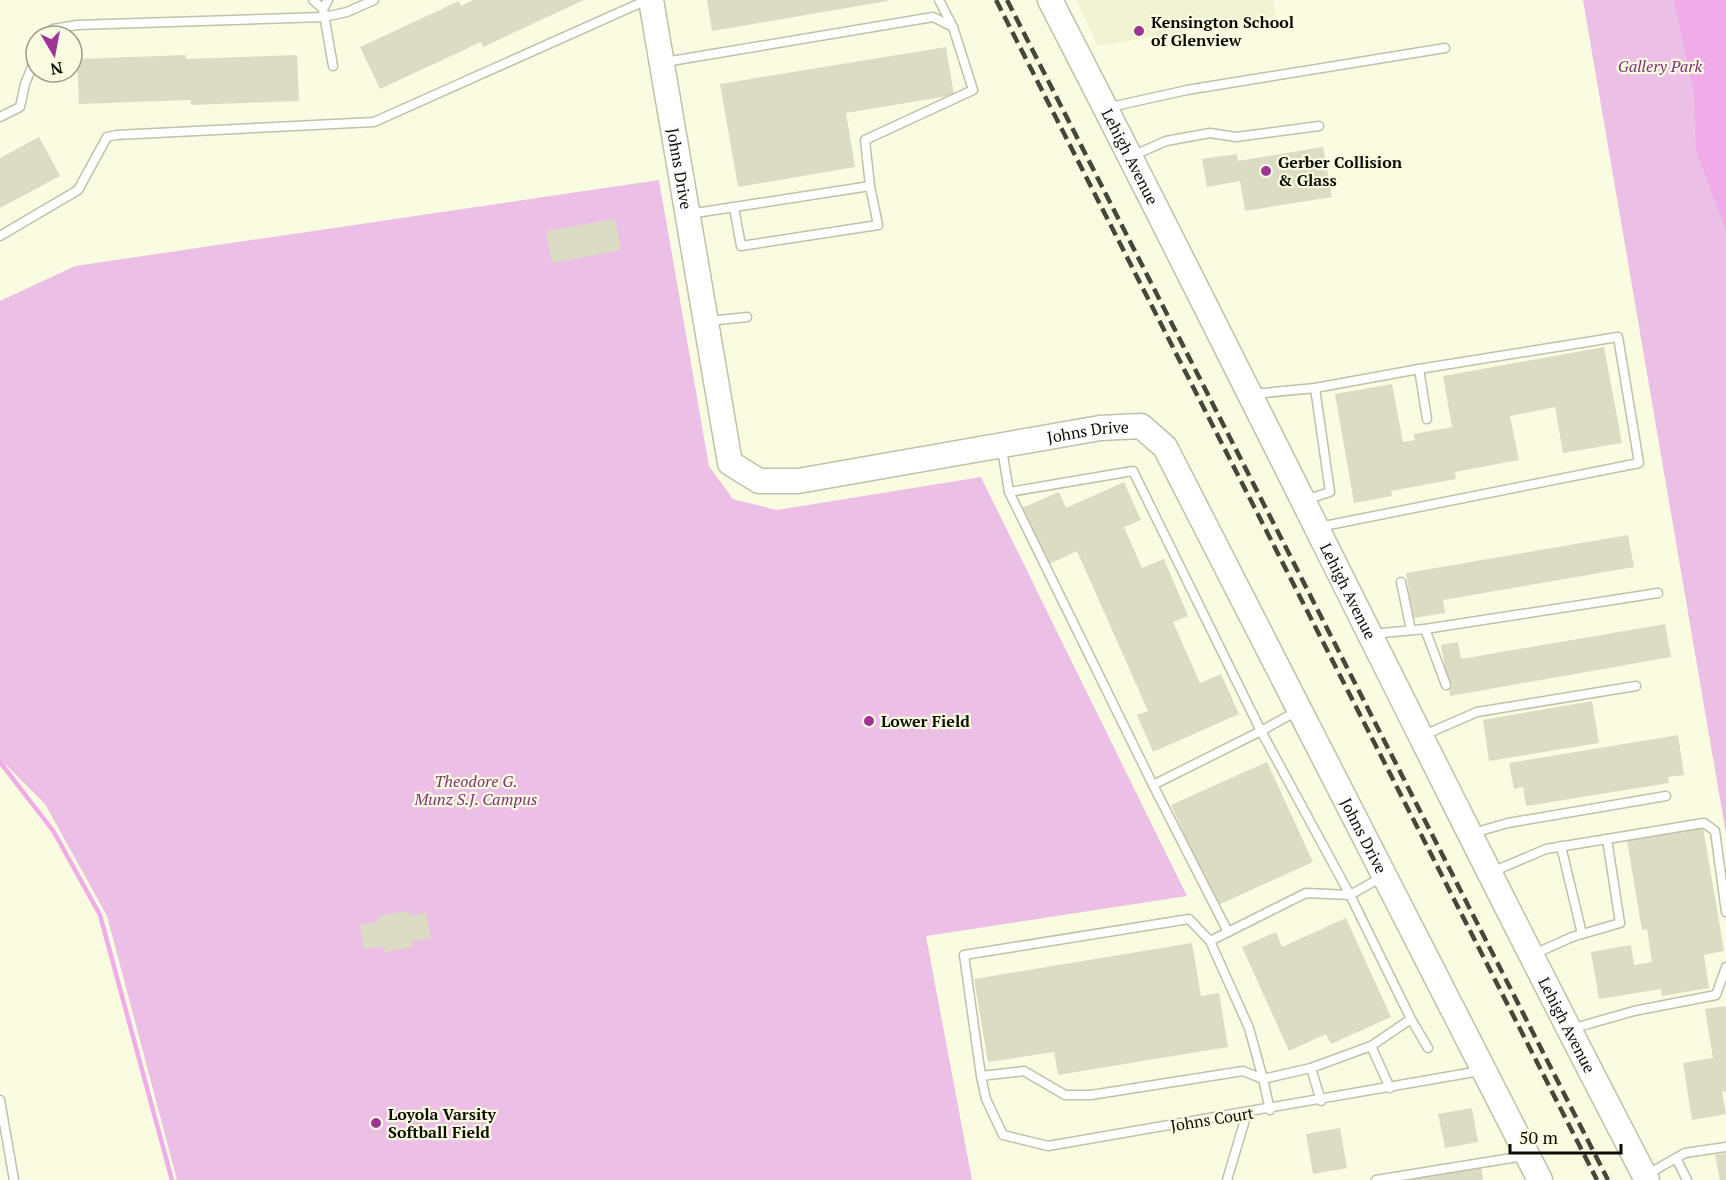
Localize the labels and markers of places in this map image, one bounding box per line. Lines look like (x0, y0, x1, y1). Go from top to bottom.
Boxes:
place label: Kensington School of Glenview (1151, 11, 1294, 51)
marker: Kensington School of Glenview (1132, 24, 1146, 38)
place label: Gerber Collision & Glass (1278, 151, 1403, 191)
marker: Gerber Collision & Glass (1259, 164, 1273, 178)
place label: Lower Field (881, 710, 970, 732)
marker: Lower Field (862, 714, 876, 728)
place label: Loyola Varsity Softball Field (388, 1103, 497, 1143)
marker: Loyola Varsity Softball Field (369, 1116, 383, 1130)

